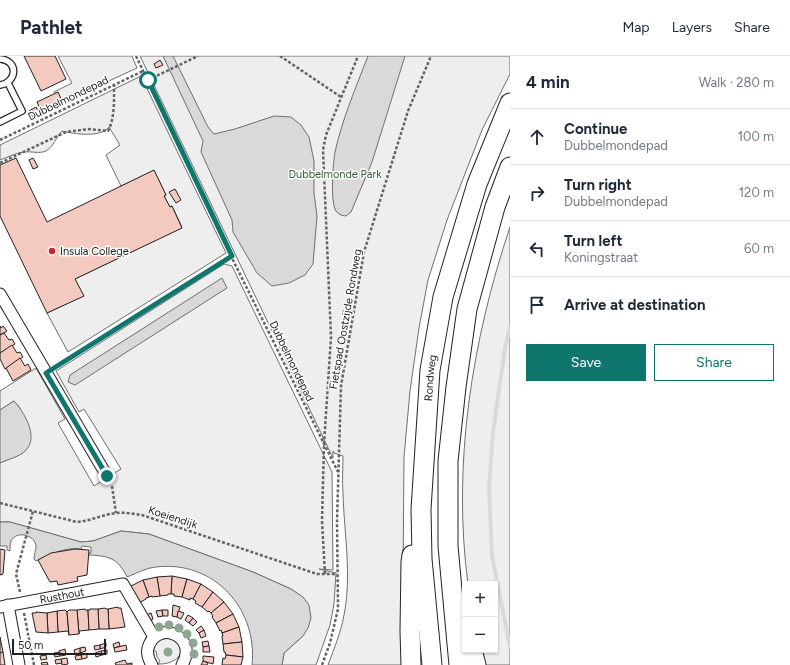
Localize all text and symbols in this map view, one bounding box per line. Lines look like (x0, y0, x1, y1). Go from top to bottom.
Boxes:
text: Pathlet (20, 16, 83, 39)
text: Map (622, 19, 650, 36)
text: Layers (672, 19, 712, 36)
text: Share (734, 19, 770, 36)
route start (139, 71, 157, 89)
text: 4 min (526, 72, 570, 92)
street label: Dubbelmondepad (26, 73, 111, 124)
text: Walk · 280 m (699, 75, 774, 90)
text: Continue (564, 120, 627, 138)
icon: ahead (526, 126, 548, 148)
text: 100 m (738, 129, 774, 144)
text: Dubbelmondepad (564, 138, 668, 153)
park label: Dubbelmonde Park (289, 168, 382, 181)
text: Turn right (564, 176, 632, 194)
icon: right (526, 182, 548, 204)
text: 120 m (739, 185, 774, 200)
text: Dubbelmondepad (564, 194, 668, 209)
text: Turn left (564, 232, 622, 250)
icon: left (526, 238, 548, 260)
text: 60 m (744, 241, 774, 256)
place label: Insula College (60, 245, 129, 258)
marker: Insula College (47, 246, 57, 256)
street label: Fietspad Oostzijde Rondweg (327, 248, 364, 390)
text: Koningstraat (564, 250, 638, 265)
icon: arrive (526, 294, 548, 316)
text: Arrive at destination (564, 296, 705, 314)
street label: Dubbelmondepad (266, 319, 317, 404)
button: Save (526, 344, 646, 381)
button: Share (654, 344, 774, 381)
street label: Rondweg (422, 354, 440, 402)
route end (98, 467, 116, 485)
street label: Koeiendijk (147, 503, 200, 532)
map controls (462, 581, 498, 653)
button: + (462, 581, 498, 617)
street label: Rusthout (39, 585, 85, 606)
button: − (462, 617, 498, 653)
scale bar (12, 637, 106, 656)
text: 50 m (18, 639, 43, 652)

